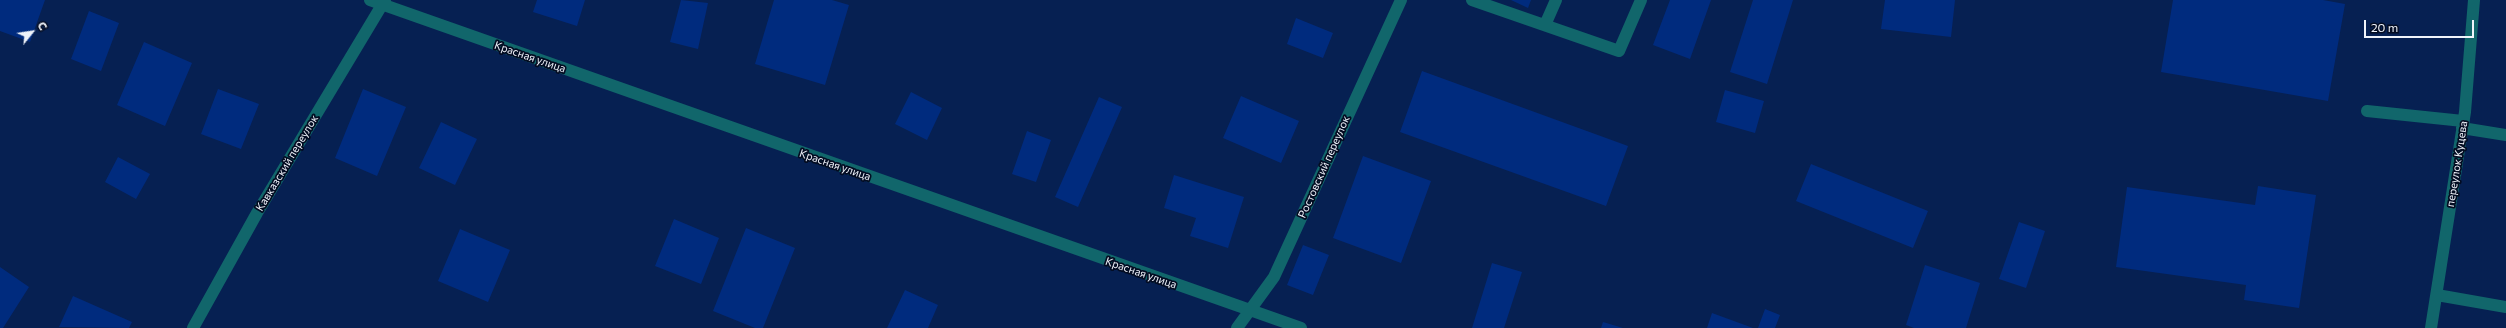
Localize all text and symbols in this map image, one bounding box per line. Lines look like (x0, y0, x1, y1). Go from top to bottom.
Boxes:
north arrow (12, 12, 52, 52)
scale bar (2366, 12, 2476, 38)
text: С (35, 19, 50, 32)
text: 20 m (2371, 20, 2398, 34)
street label: Красная улица (492, 39, 568, 75)
street label: Кавказский переулок (253, 112, 321, 214)
street label: Ростовский переулок (1295, 114, 1353, 220)
street label: переулок Куцева (2444, 120, 2470, 208)
street label: Красная улица (797, 147, 873, 183)
street label: Красная улица (1103, 255, 1179, 291)

